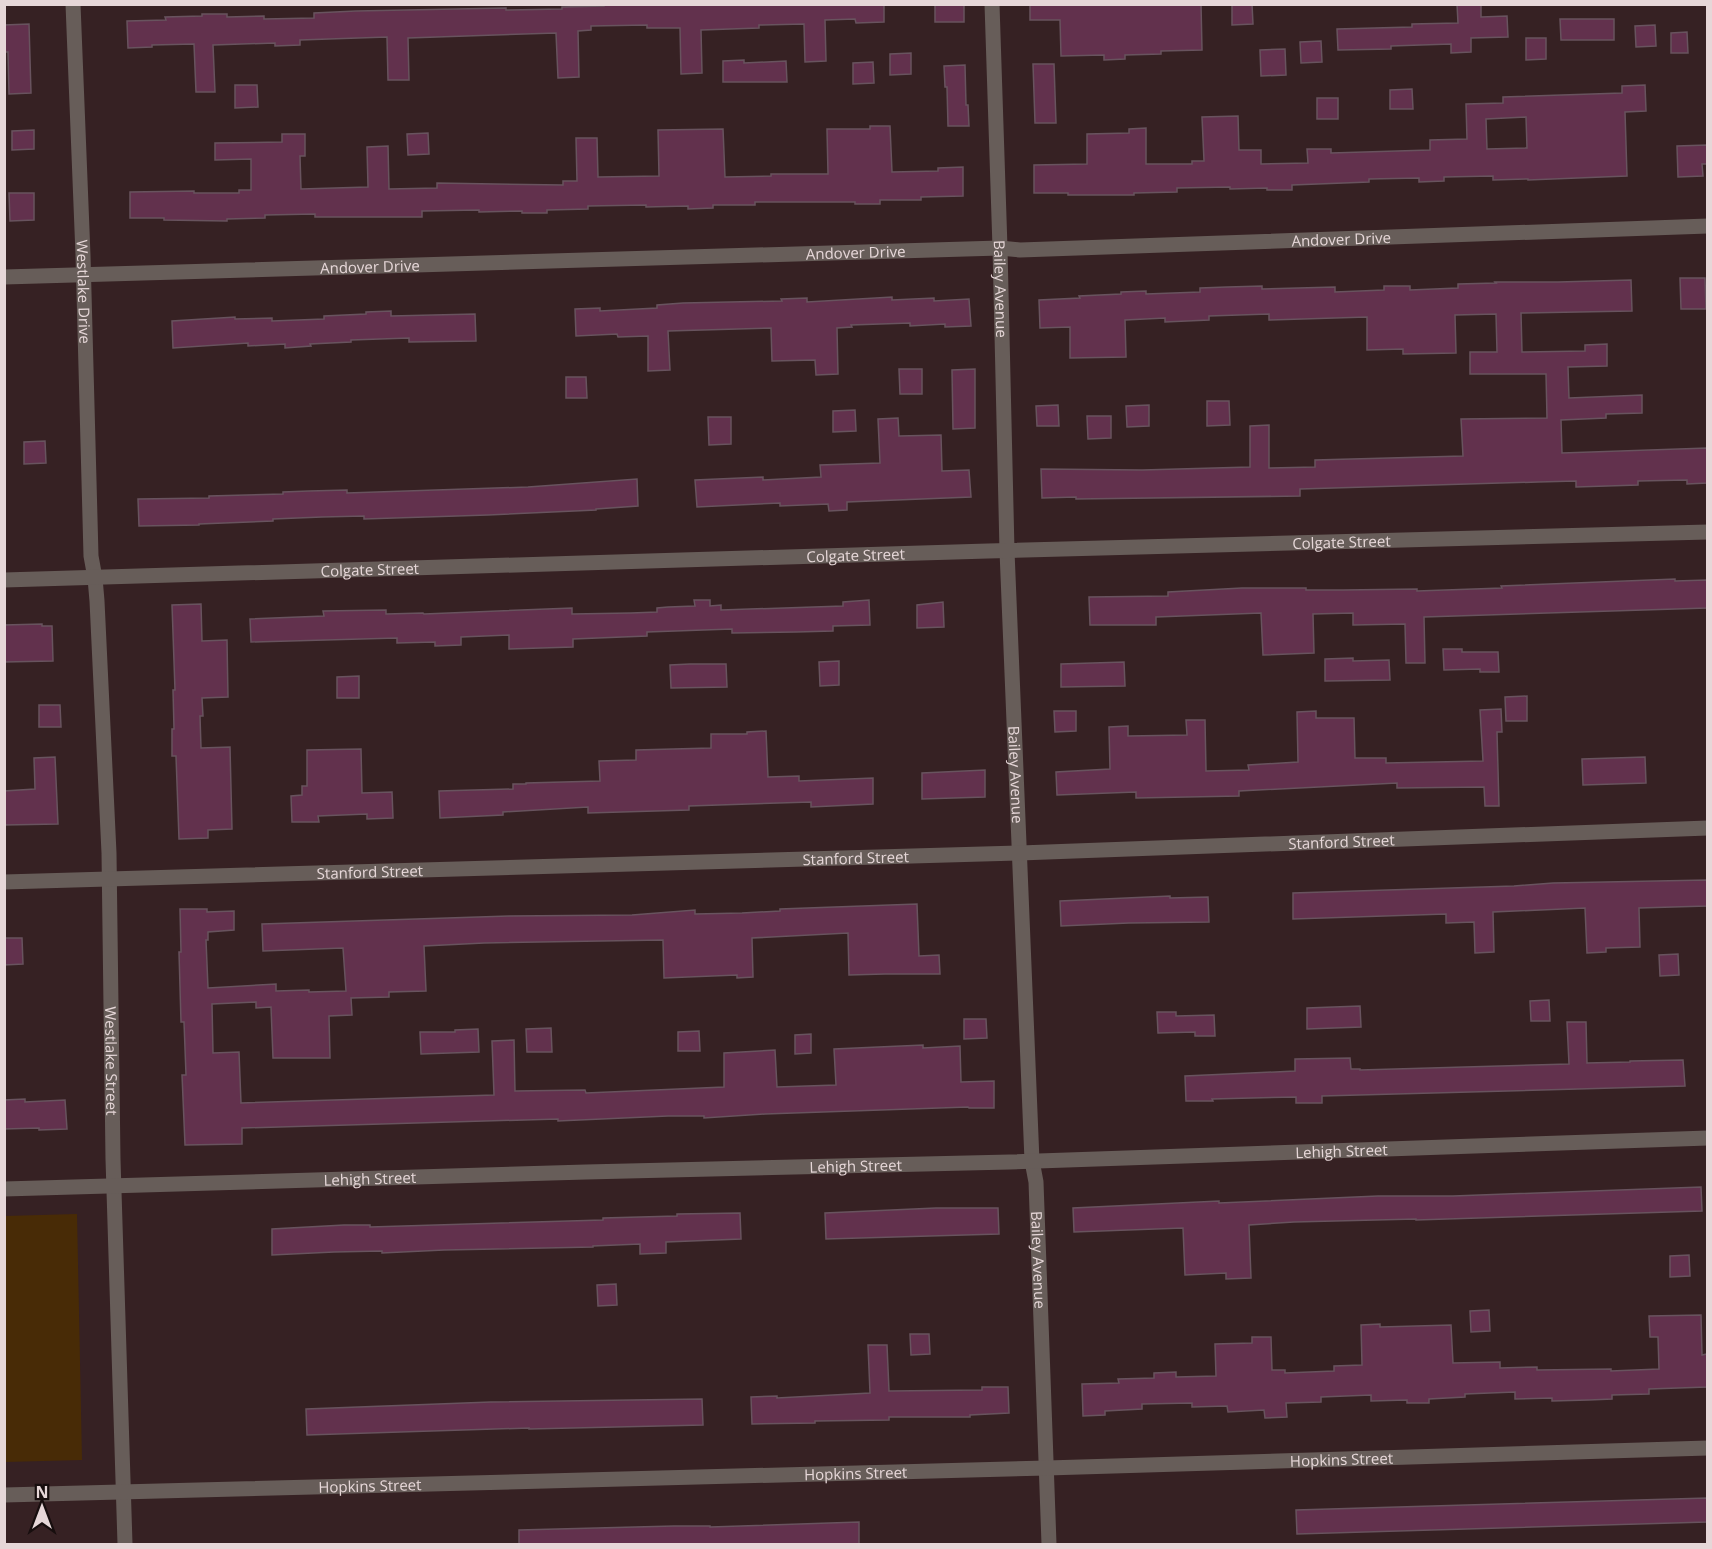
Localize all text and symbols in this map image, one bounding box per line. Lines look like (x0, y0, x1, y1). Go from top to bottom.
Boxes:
street label: Andover Drive (1291, 227, 1391, 251)
street label: Westlake Drive (72, 239, 95, 344)
street label: Bailey Avenue (990, 240, 1012, 338)
street label: Andover Drive (806, 241, 906, 264)
street label: Andover Drive (320, 255, 420, 278)
street label: Colgate Street (1292, 530, 1391, 553)
street label: Colgate Street (806, 543, 905, 566)
street label: Colgate Street (320, 558, 419, 581)
street label: Bailey Avenue (1004, 725, 1028, 824)
street label: Stanford Street (1288, 829, 1395, 853)
street label: Stanford Street (802, 846, 909, 869)
street label: Stanford Street (316, 860, 423, 883)
street label: Westlake Street (101, 1006, 122, 1116)
street label: Lehigh Street (1295, 1139, 1388, 1162)
street label: Lehigh Street (809, 1155, 902, 1177)
street label: Lehigh Street (323, 1167, 416, 1190)
street label: Bailey Avenue (1027, 1211, 1051, 1309)
street label: Hopkins Street (1290, 1448, 1393, 1471)
street label: Hopkins Street (804, 1462, 908, 1484)
street label: Hopkins Street (318, 1474, 422, 1497)
north arrow (12, 1477, 72, 1537)
text: N (35, 1481, 49, 1503)

